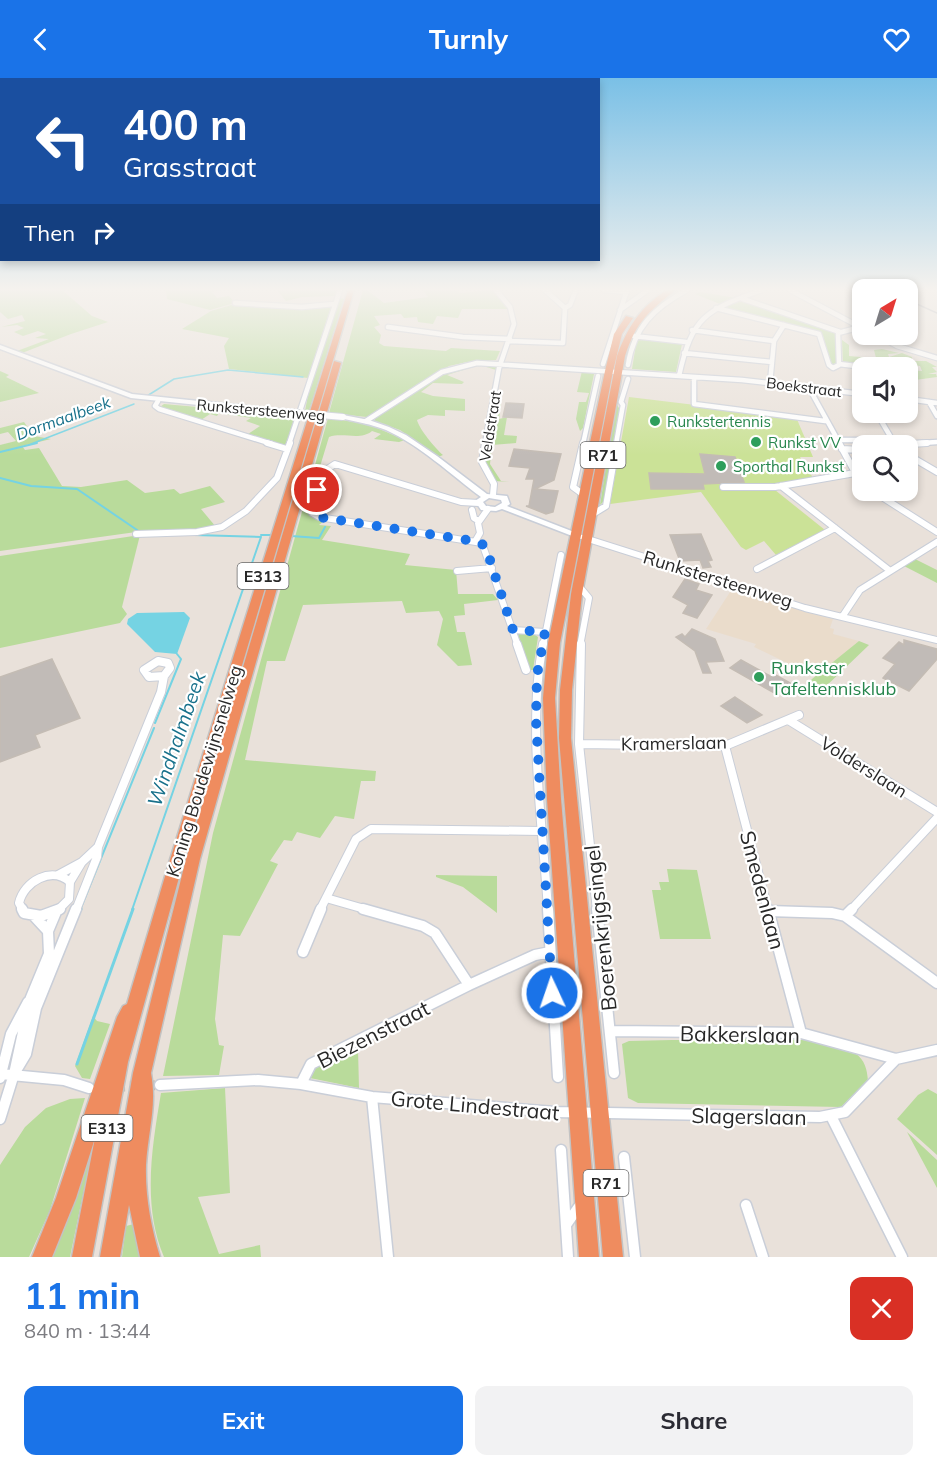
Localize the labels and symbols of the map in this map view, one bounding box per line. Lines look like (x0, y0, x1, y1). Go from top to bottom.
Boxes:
north arrow (852, 279, 918, 345)
street label: Boekstraat (765, 373, 843, 401)
street label: Veldstraat (475, 389, 505, 463)
water label: Dormaalbeek (13, 391, 114, 444)
street label: Runkstersteenweg (196, 395, 326, 425)
place label: Runkstertennis (667, 412, 771, 431)
marker: Runkstertennis (648, 414, 662, 428)
place label: Runkst VV (768, 433, 841, 452)
marker: Runkst VV (749, 435, 763, 449)
road number: R71 (580, 442, 626, 468)
place label: Sporthal Runkst (733, 457, 844, 476)
marker: Sporthal Runkst (714, 459, 728, 473)
pin (291, 464, 342, 515)
street label: Runkstersteenweg (641, 545, 795, 613)
road number: E313 (238, 563, 288, 589)
place label: Runkster Tafeltennisklub (771, 656, 896, 700)
street label: Koning Boudewijnsnelweg (161, 662, 247, 880)
water label: Windhalmbeek (141, 668, 211, 810)
marker: Runkster Tafeltennisklub (752, 670, 766, 684)
street label: Kramerslaan (621, 731, 727, 755)
street label: Volderslaan (816, 731, 912, 803)
street label: Smedenlaan (735, 828, 791, 952)
street label: Boerenkrijgsingel (578, 844, 622, 1012)
position arrow (520, 961, 584, 1025)
street label: Biezenstraat (312, 995, 434, 1073)
street label: Bakkerslaan (680, 1020, 800, 1048)
street label: Grote Lindestraat (389, 1085, 561, 1125)
street label: Slagerslaan (691, 1102, 807, 1130)
road number: E313 (82, 1115, 132, 1141)
road number: R71 (584, 1170, 628, 1196)

